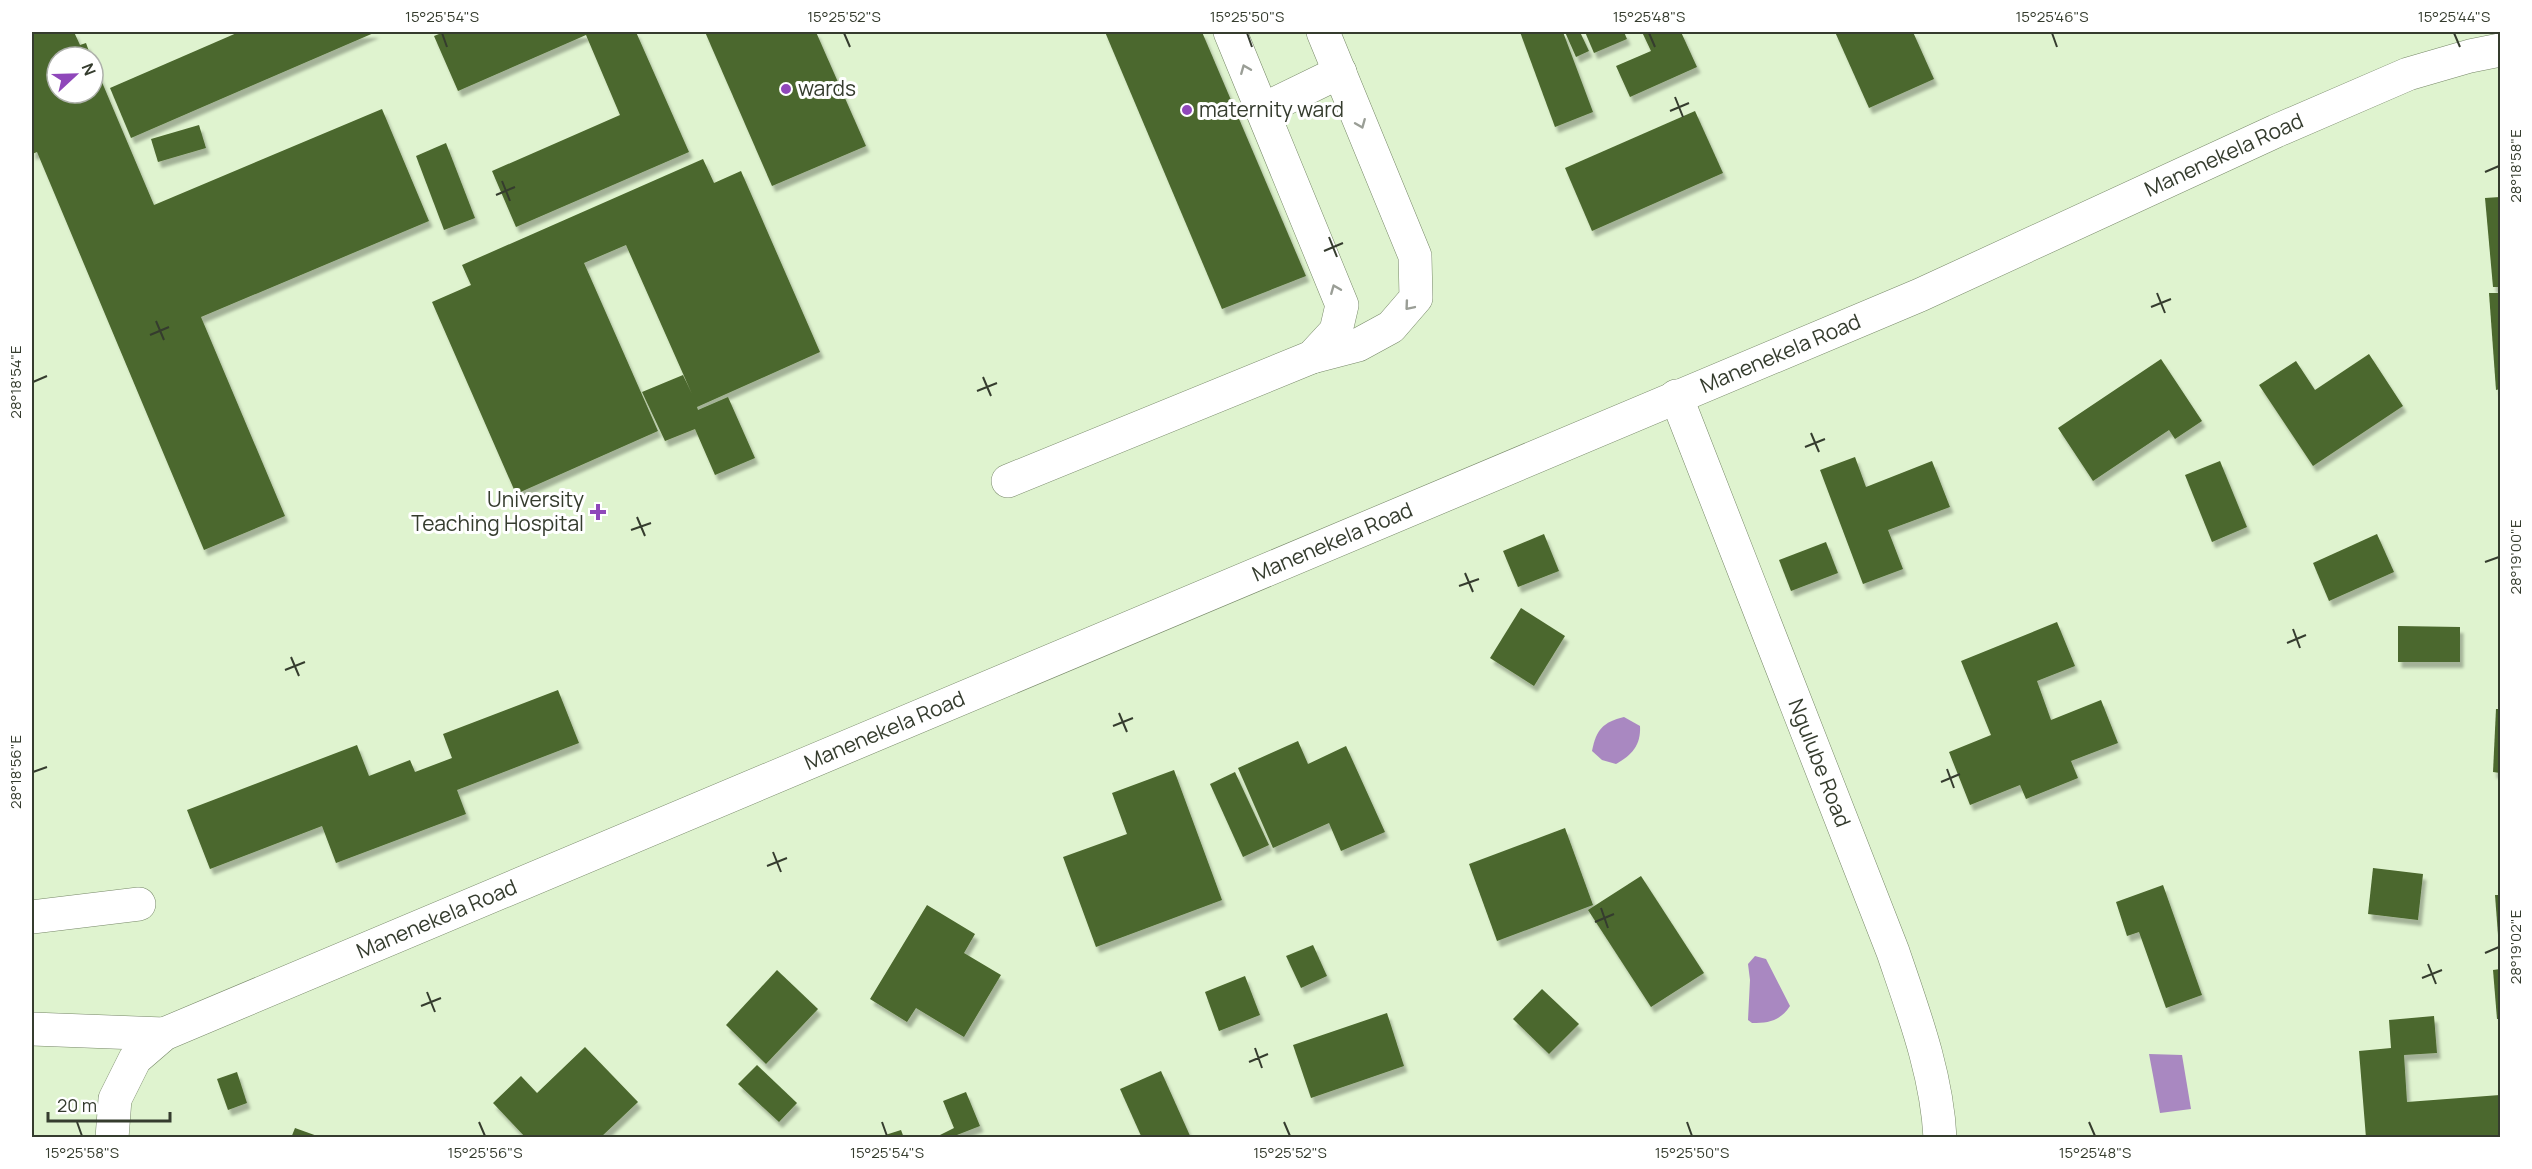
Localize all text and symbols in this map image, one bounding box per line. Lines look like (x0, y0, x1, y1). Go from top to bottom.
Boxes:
text: 15°25'54"S (405, 6, 479, 27)
text: 15°25'52"S (807, 6, 881, 27)
text: 15°25'50"S (1210, 6, 1284, 27)
text: 15°25'48"S (1613, 6, 1685, 27)
text: 15°25'46"S (2015, 6, 2089, 27)
text: 15°25'44"S (2418, 6, 2490, 27)
north arrow (45, 45, 105, 105)
text: N (77, 60, 101, 79)
one-way arrow (1240, 65, 1252, 76)
place label: wards (798, 74, 856, 102)
marker: wards (779, 82, 793, 96)
place label: maternity ward (1199, 95, 1344, 123)
marker: maternity ward (1180, 103, 1194, 117)
street label: Manenekela Road (2140, 106, 2307, 203)
one-way arrow (1354, 118, 1366, 129)
text: 28°18'58"E (2505, 129, 2526, 203)
one-way arrow (1330, 284, 1342, 295)
one-way arrow (1405, 299, 1416, 310)
street label: Manenekela Road (1696, 307, 1865, 399)
text: 28°18'54"E (5, 345, 26, 419)
place label: University Teaching Hospital (411, 485, 584, 537)
street label: Manenekela Road (1248, 495, 1417, 587)
marker: University Teaching Hospital (589, 503, 607, 521)
text: 28°19'00"E (2505, 519, 2526, 595)
street label: Manenekela Road (800, 684, 969, 776)
street label: Ngulube Road (1783, 695, 1858, 831)
text: 28°18'56"E (5, 735, 26, 809)
street label: Manenekela Road (352, 872, 521, 964)
text: 28°19'02"E (2505, 910, 2526, 984)
scale bar (48, 1085, 170, 1123)
text: 20 m (57, 1093, 97, 1117)
text: 15°25'58"S (45, 1142, 119, 1163)
text: 15°25'56"S (448, 1142, 522, 1163)
text: 15°25'54"S (850, 1142, 924, 1163)
text: 15°25'52"S (1253, 1142, 1327, 1163)
text: 15°25'50"S (1655, 1142, 1729, 1163)
text: 15°25'48"S (2059, 1142, 2131, 1163)

